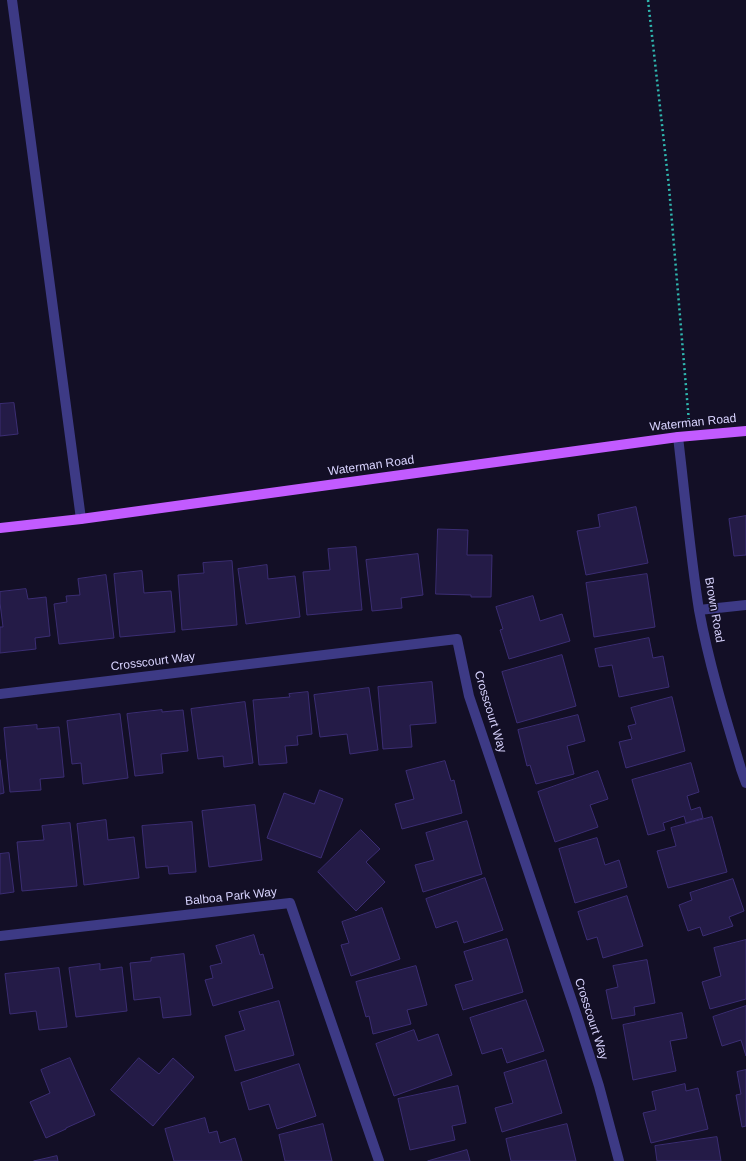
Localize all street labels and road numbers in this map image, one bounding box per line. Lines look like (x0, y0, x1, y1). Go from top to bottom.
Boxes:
street label: Waterman Road (649, 411, 737, 435)
street label: Waterman Road (327, 453, 415, 479)
street label: Brown Road (701, 576, 727, 644)
street label: Crosscourt Way (110, 650, 196, 674)
street label: Crosscourt Way (471, 669, 509, 755)
street label: Balboa Park Way (184, 885, 278, 909)
street label: Crosscourt Way (571, 976, 611, 1062)

